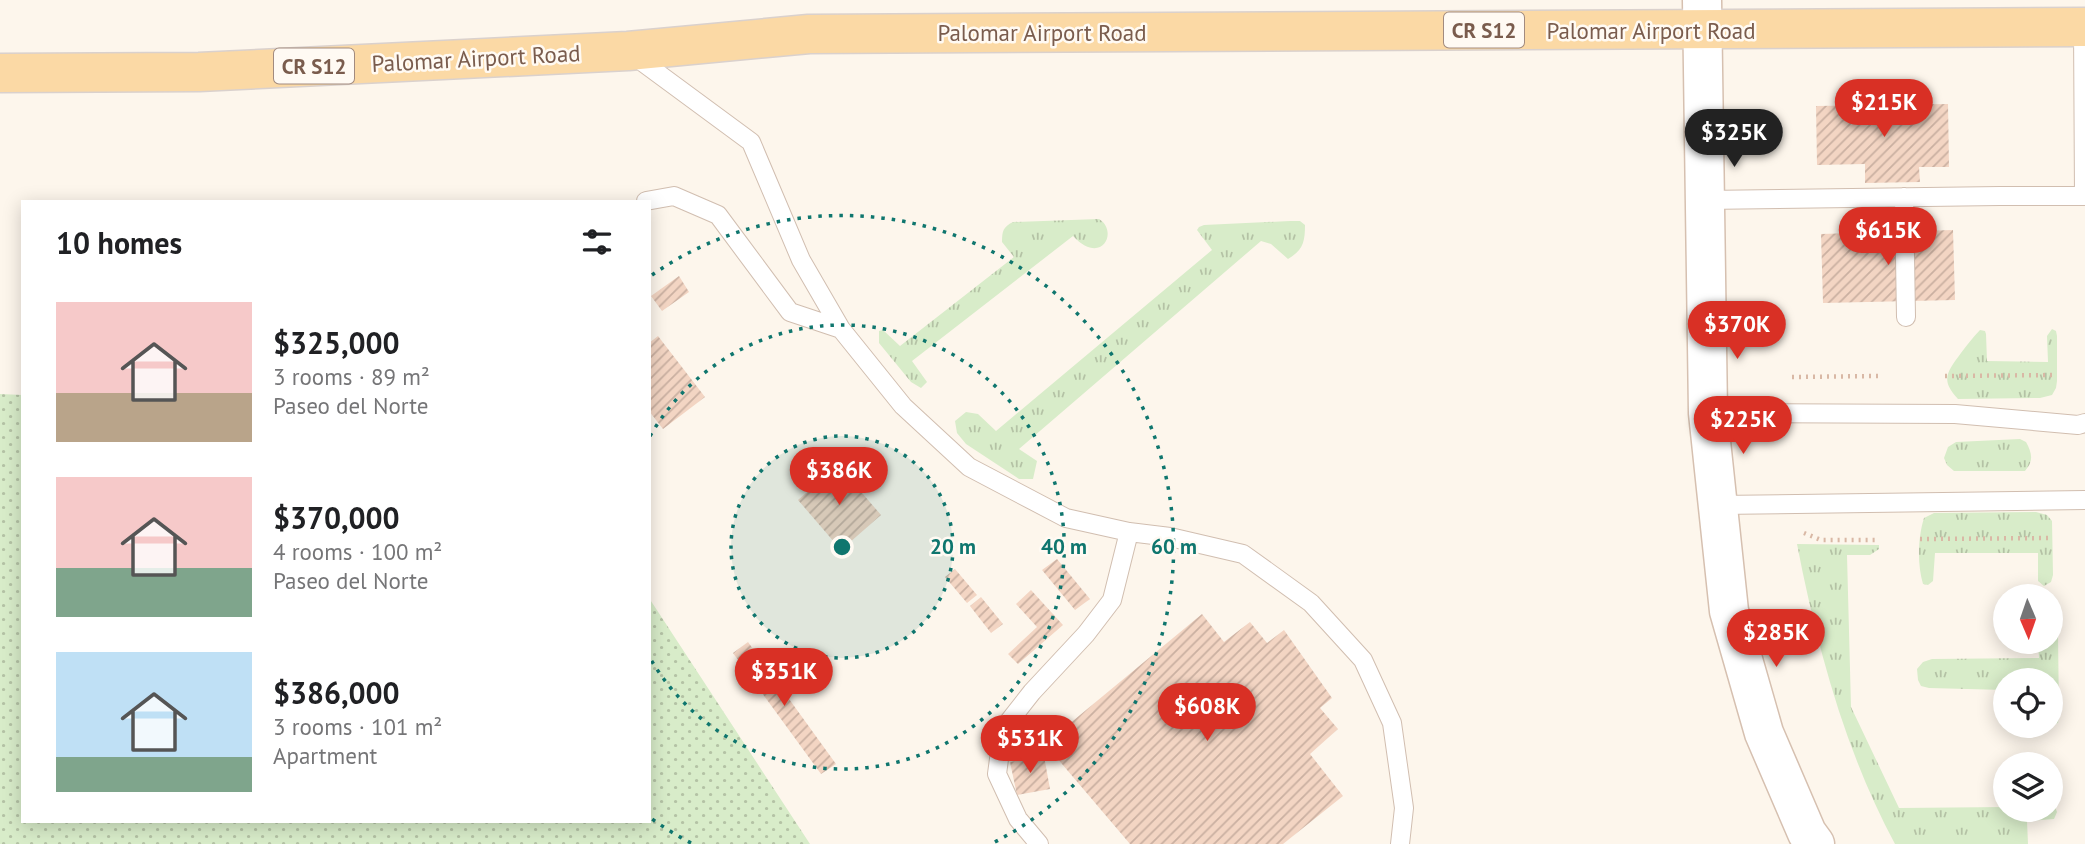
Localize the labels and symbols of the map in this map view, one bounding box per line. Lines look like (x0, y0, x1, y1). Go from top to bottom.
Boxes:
road number: CR S12 (1444, 12, 1524, 48)
street label: Palomar Airport Road (1546, 16, 1756, 45)
street label: Palomar Airport Road (937, 18, 1147, 47)
street label: Palomar Airport Road (371, 38, 581, 78)
road number: CR S12 (274, 48, 354, 84)
pin: $215K (1835, 80, 1933, 139)
pin: $325K (1685, 110, 1783, 169)
pin: $615K (1839, 208, 1937, 267)
pin: $370K (1688, 302, 1786, 361)
pin: $225K (1694, 396, 1792, 456)
pin: $386K (790, 448, 888, 507)
text: 20 m (930, 533, 976, 560)
text: 40 m (1041, 533, 1087, 560)
text: 60 m (1151, 533, 1197, 560)
centre of rings (830, 535, 854, 559)
north arrow (1993, 584, 2063, 654)
pin: $285K (1727, 610, 1825, 669)
pin: $351K (735, 648, 833, 708)
pin: $608K (1158, 684, 1256, 743)
pin: $531K (981, 716, 1079, 775)

